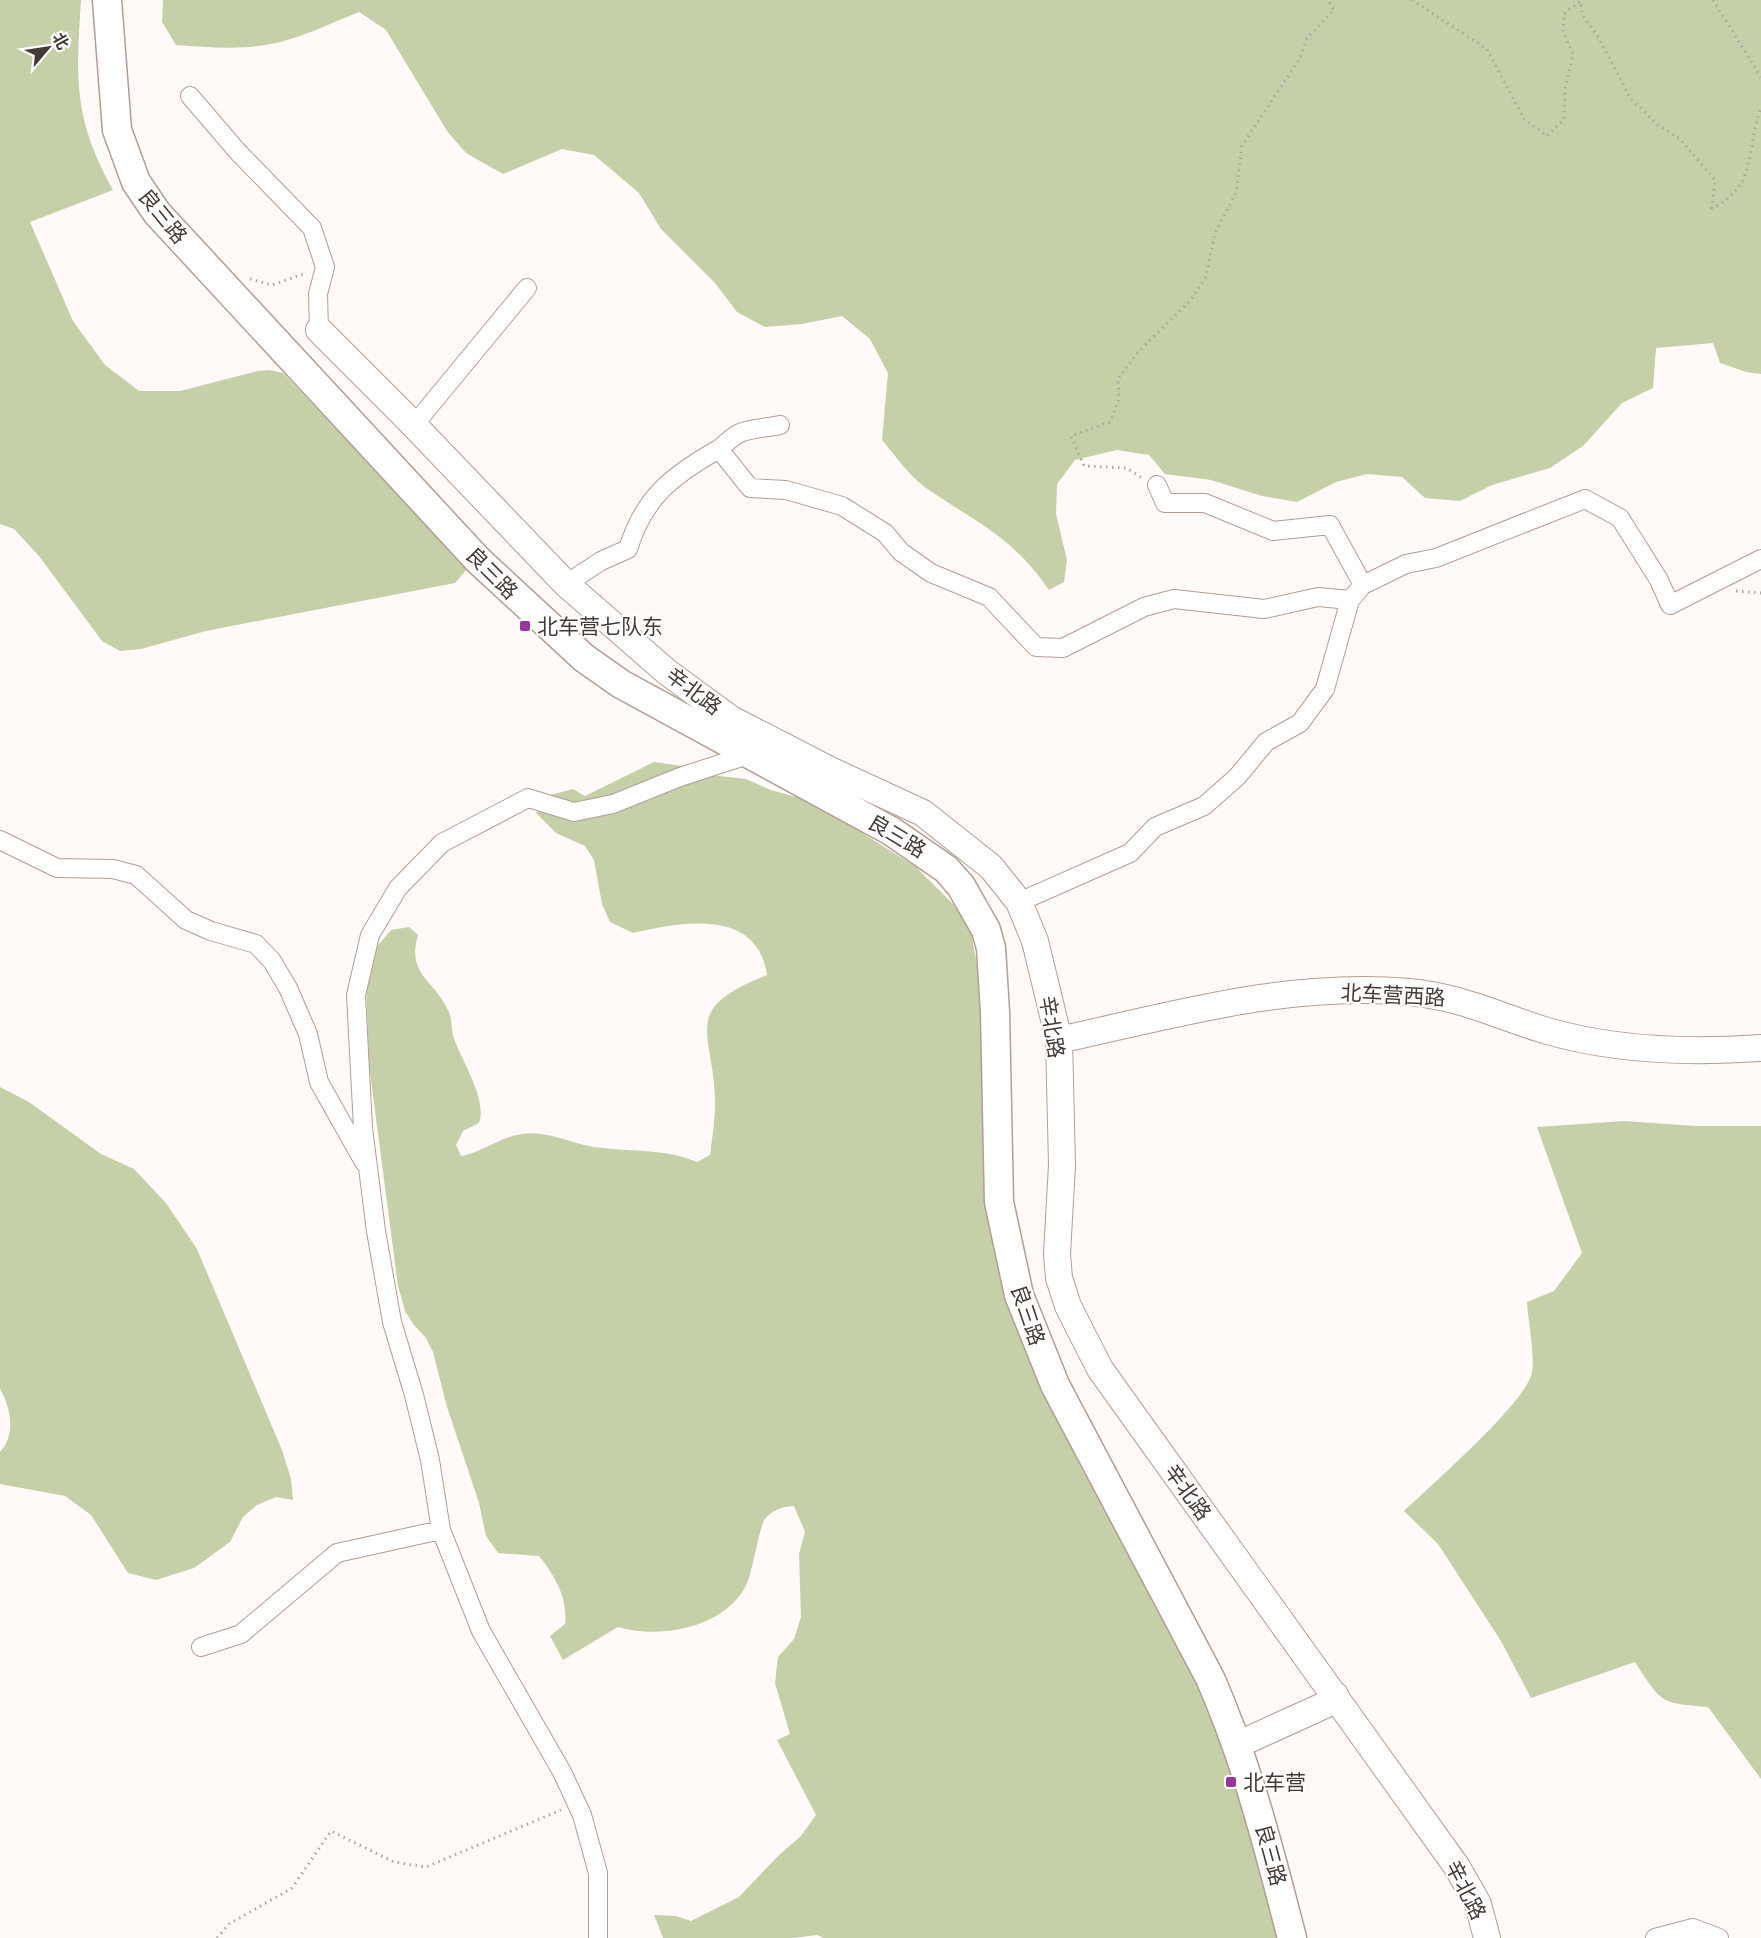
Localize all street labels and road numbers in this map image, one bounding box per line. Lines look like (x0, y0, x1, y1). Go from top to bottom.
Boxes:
street label: 良三路 (133, 184, 193, 248)
street label: 良三路 (461, 542, 523, 604)
street label: 辛北路 (661, 662, 727, 720)
street label: 良三路 (864, 809, 930, 863)
street label: 北车营西路 (1340, 980, 1446, 1010)
street label: 辛北路 (1035, 994, 1069, 1060)
street label: 良三路 (1006, 1281, 1050, 1349)
street label: 辛北路 (1159, 1459, 1217, 1525)
street label: 良三路 (1251, 1821, 1291, 1889)
street label: 辛北路 (1441, 1856, 1491, 1924)

